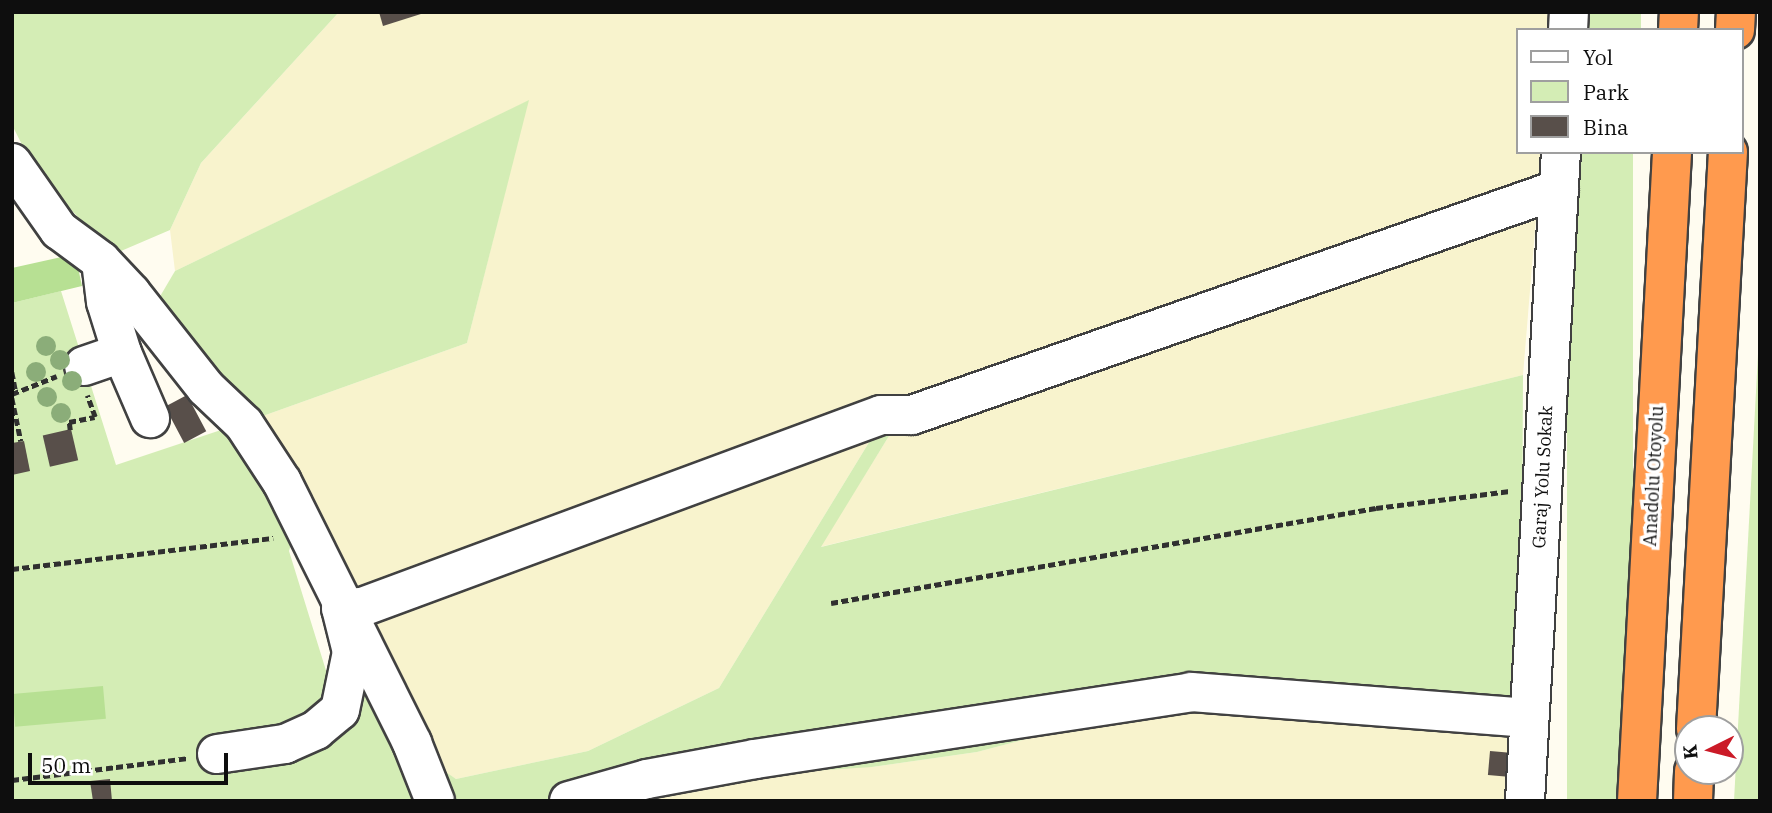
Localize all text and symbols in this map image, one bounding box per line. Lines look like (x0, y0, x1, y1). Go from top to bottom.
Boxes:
legend (1516, 28, 1744, 154)
text: Yol (1583, 43, 1613, 71)
text: Park (1583, 78, 1629, 106)
text: Bina (1583, 113, 1629, 141)
street label: Garaj Yolu Sokak (1528, 405, 1558, 549)
street label: Anadolu Otoyolu (1640, 405, 1668, 547)
north arrow (1674, 715, 1744, 785)
scale bar (32, 740, 231, 784)
text: K (1677, 743, 1703, 760)
text: 50 m (41, 751, 91, 779)

